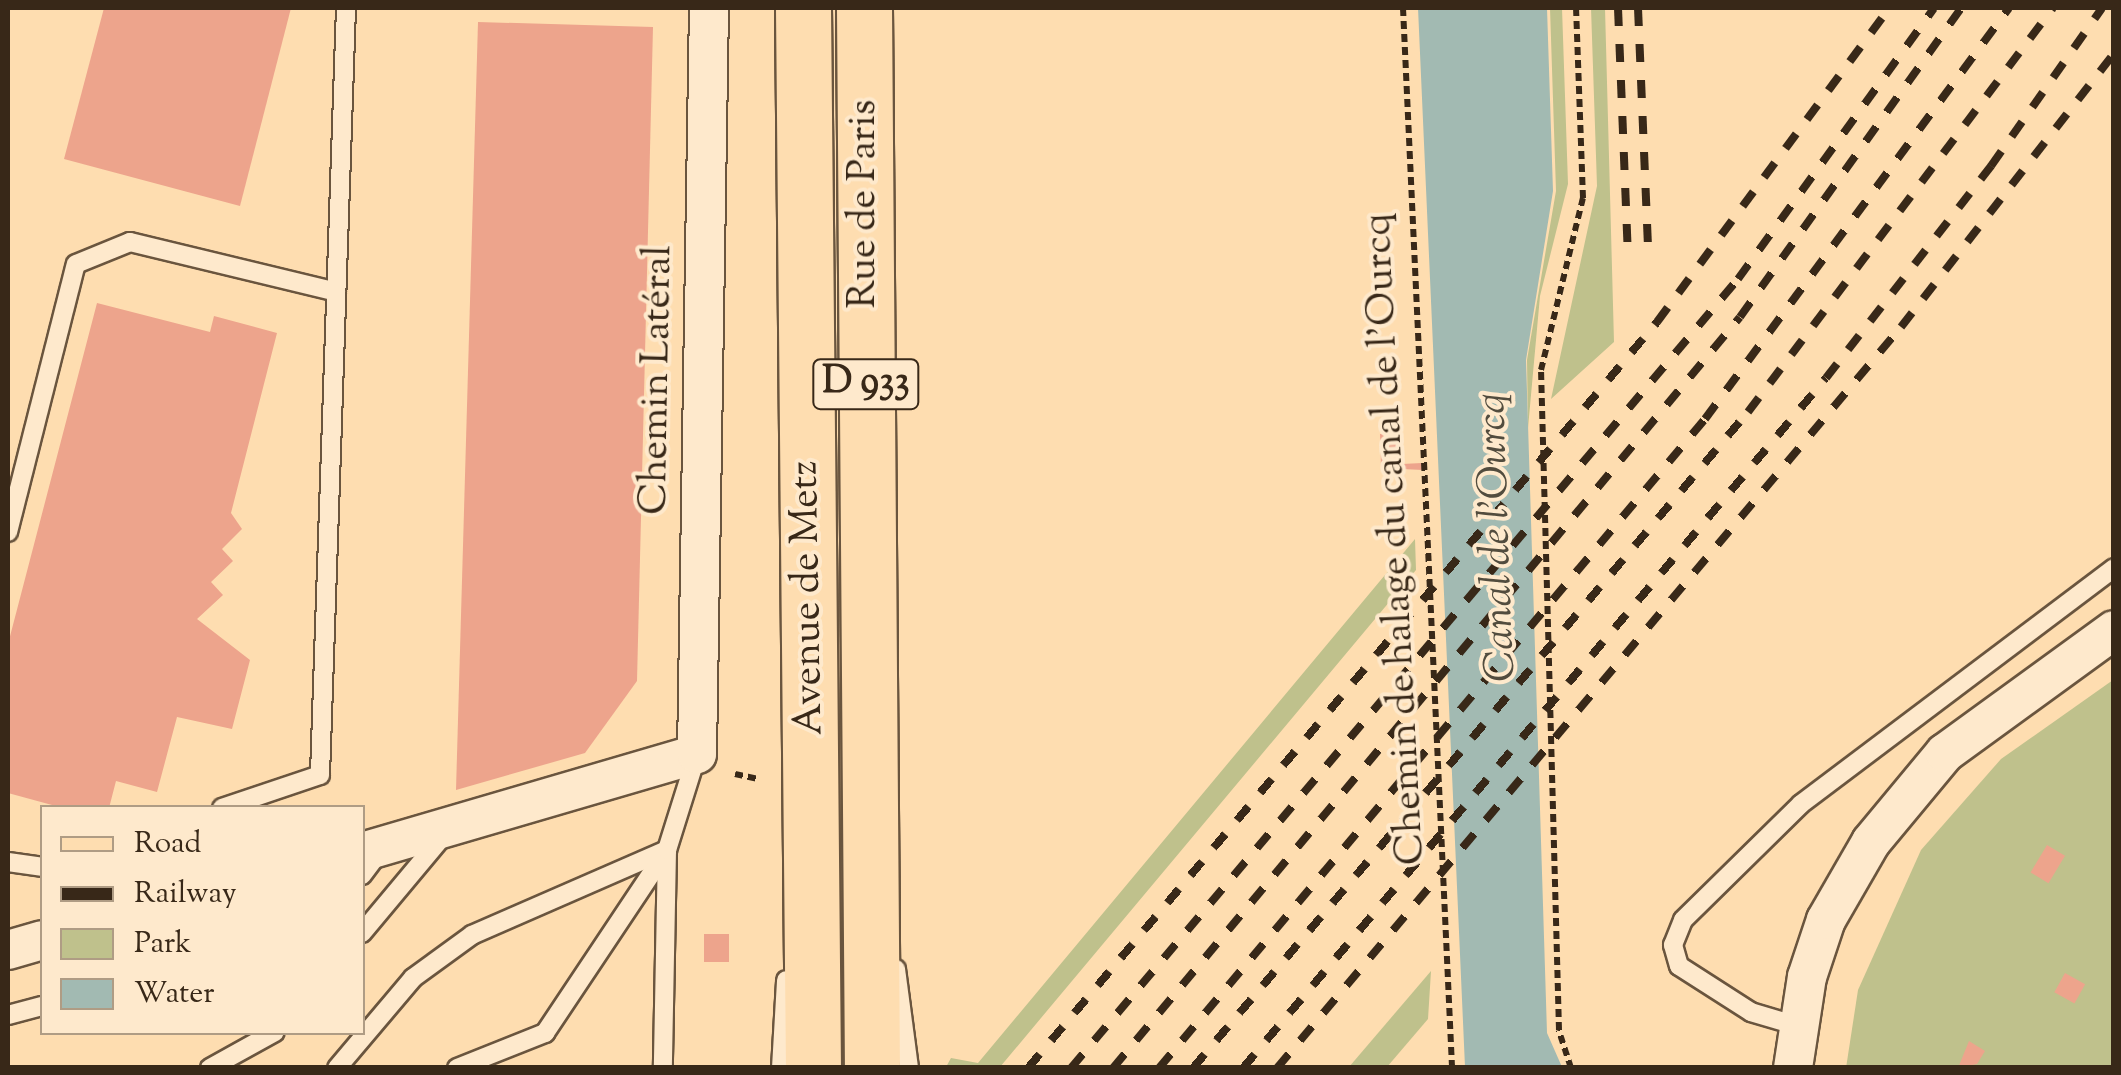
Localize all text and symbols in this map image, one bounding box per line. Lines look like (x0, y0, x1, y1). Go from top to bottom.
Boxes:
street label: Rue de Paris (841, 99, 889, 309)
street label: Chemin de halage du canal de l'Ourcq (1355, 212, 1437, 866)
street label: Chemin Latéral (632, 245, 684, 515)
road number: D 933 (811, 351, 921, 417)
water label: Canal de l'Ourcq (1468, 391, 1528, 683)
street label: Avenue de Metz (783, 460, 835, 736)
legend (40, 805, 365, 1035)
text: Road (134, 823, 201, 866)
text: Railway (134, 873, 237, 916)
text: Park (134, 923, 191, 966)
text: Water (134, 973, 215, 1016)

